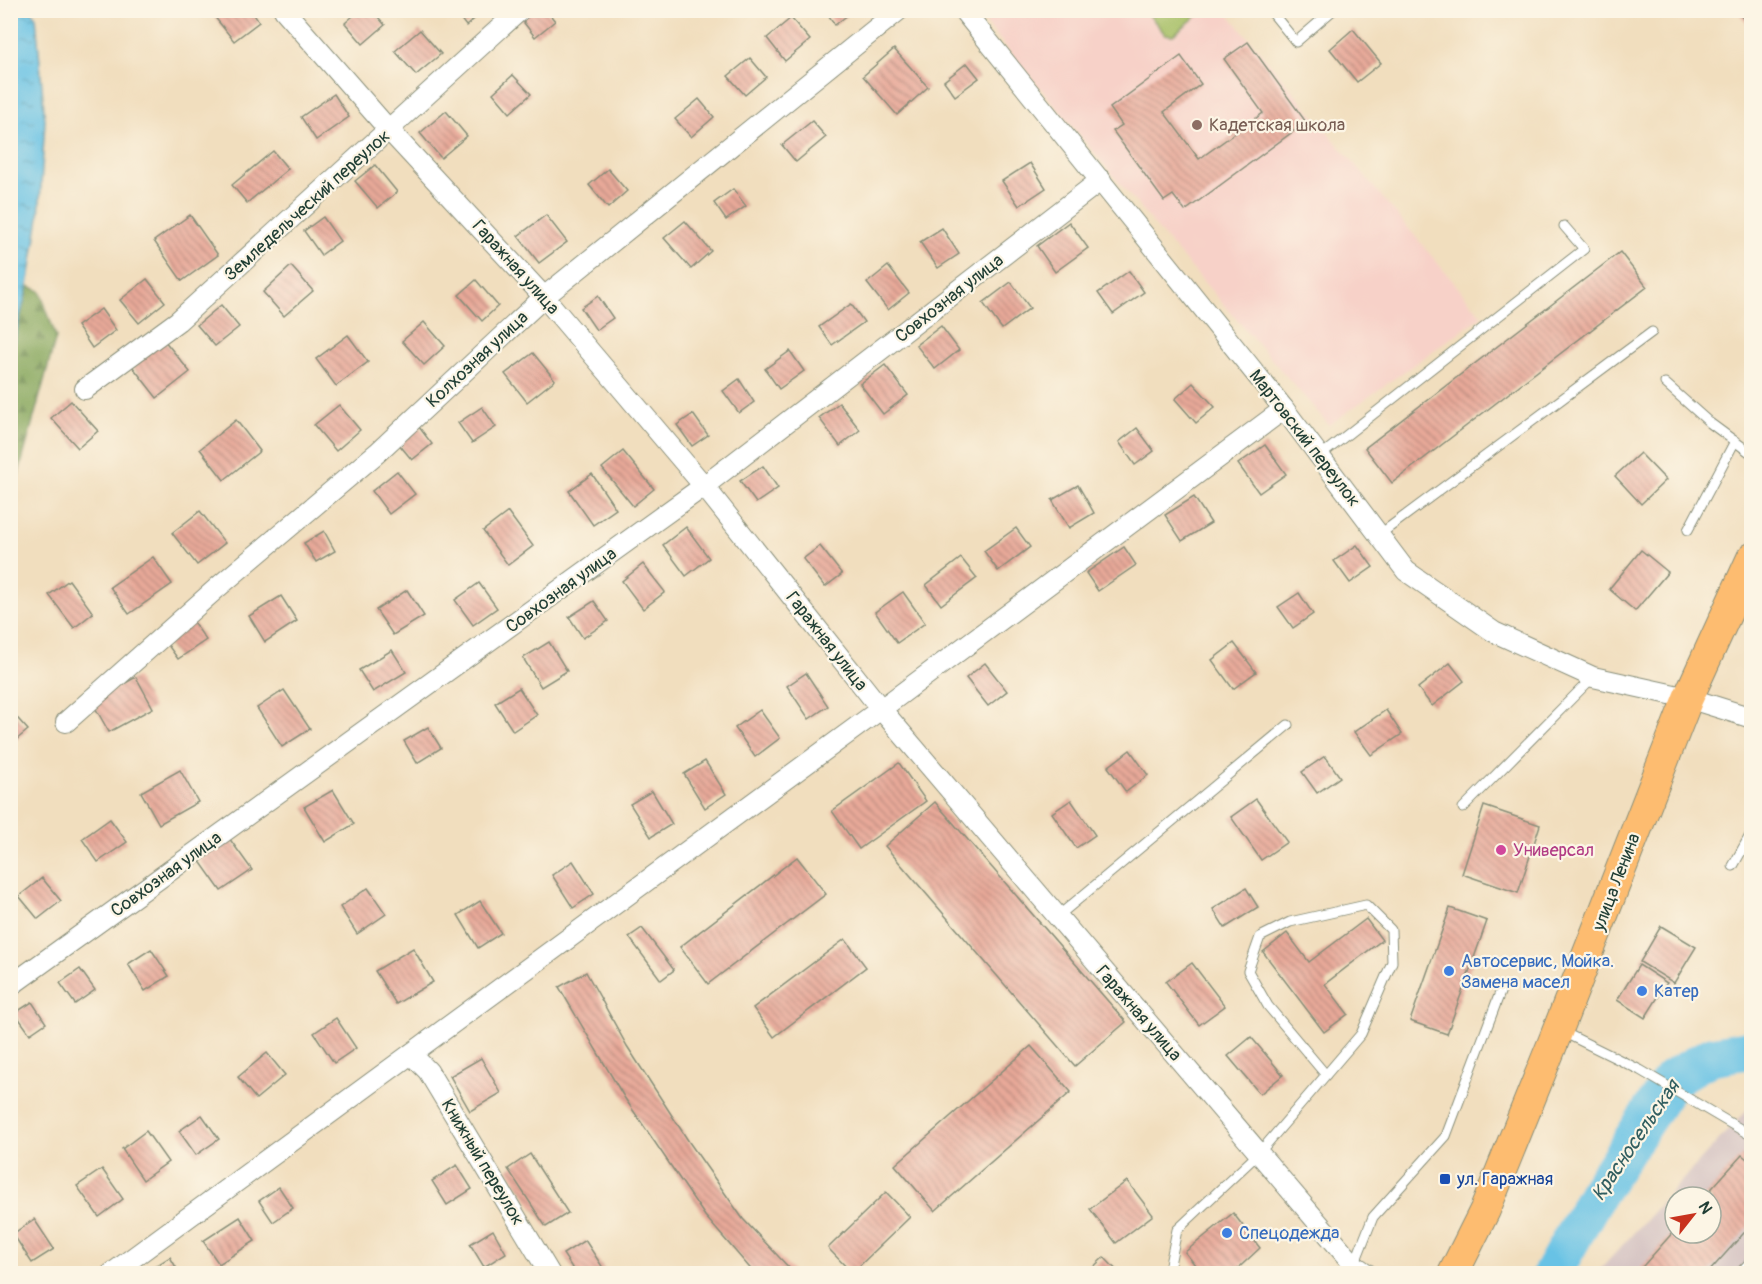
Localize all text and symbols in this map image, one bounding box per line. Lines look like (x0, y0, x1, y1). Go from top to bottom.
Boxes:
place label: Кадетская школа (1209, 114, 1345, 137)
marker: Кадетская школа (1190, 118, 1204, 132)
street label: Земледельческий переулок (219, 125, 395, 286)
street label: Гаражная улица (467, 215, 564, 320)
street label: Совхозная улица (890, 249, 1008, 348)
street label: Колхозная улица (421, 306, 533, 413)
street label: Мартовский переулок (1244, 365, 1365, 512)
street label: Совхозная улица (501, 542, 621, 638)
street label: Гаражная улица (781, 587, 873, 696)
street label: Совхозная улица (106, 826, 226, 922)
street label: улица Ленина (1587, 830, 1646, 935)
place label: Универсал (1513, 839, 1594, 862)
marker: Универсал (1494, 843, 1508, 857)
place label: Автосервис, Мойка. Замена масел (1461, 950, 1614, 994)
street label: Гаражная улица (1091, 961, 1187, 1066)
marker: Автосервис, Мойка. Замена масел (1442, 964, 1456, 978)
place label: Катер (1654, 980, 1699, 1003)
marker: Катер (1635, 984, 1649, 998)
water label: Красносельская (1586, 1073, 1686, 1205)
street label: Книжный переулок (436, 1095, 529, 1230)
place label: ул. Гаражная (1456, 1168, 1553, 1191)
marker: ул. Гаражная (1438, 1172, 1452, 1186)
north arrow (1663, 1185, 1723, 1245)
text: N (1694, 1198, 1716, 1218)
place label: Спецодежда (1239, 1222, 1339, 1245)
marker: Спецодежда (1220, 1226, 1234, 1240)

